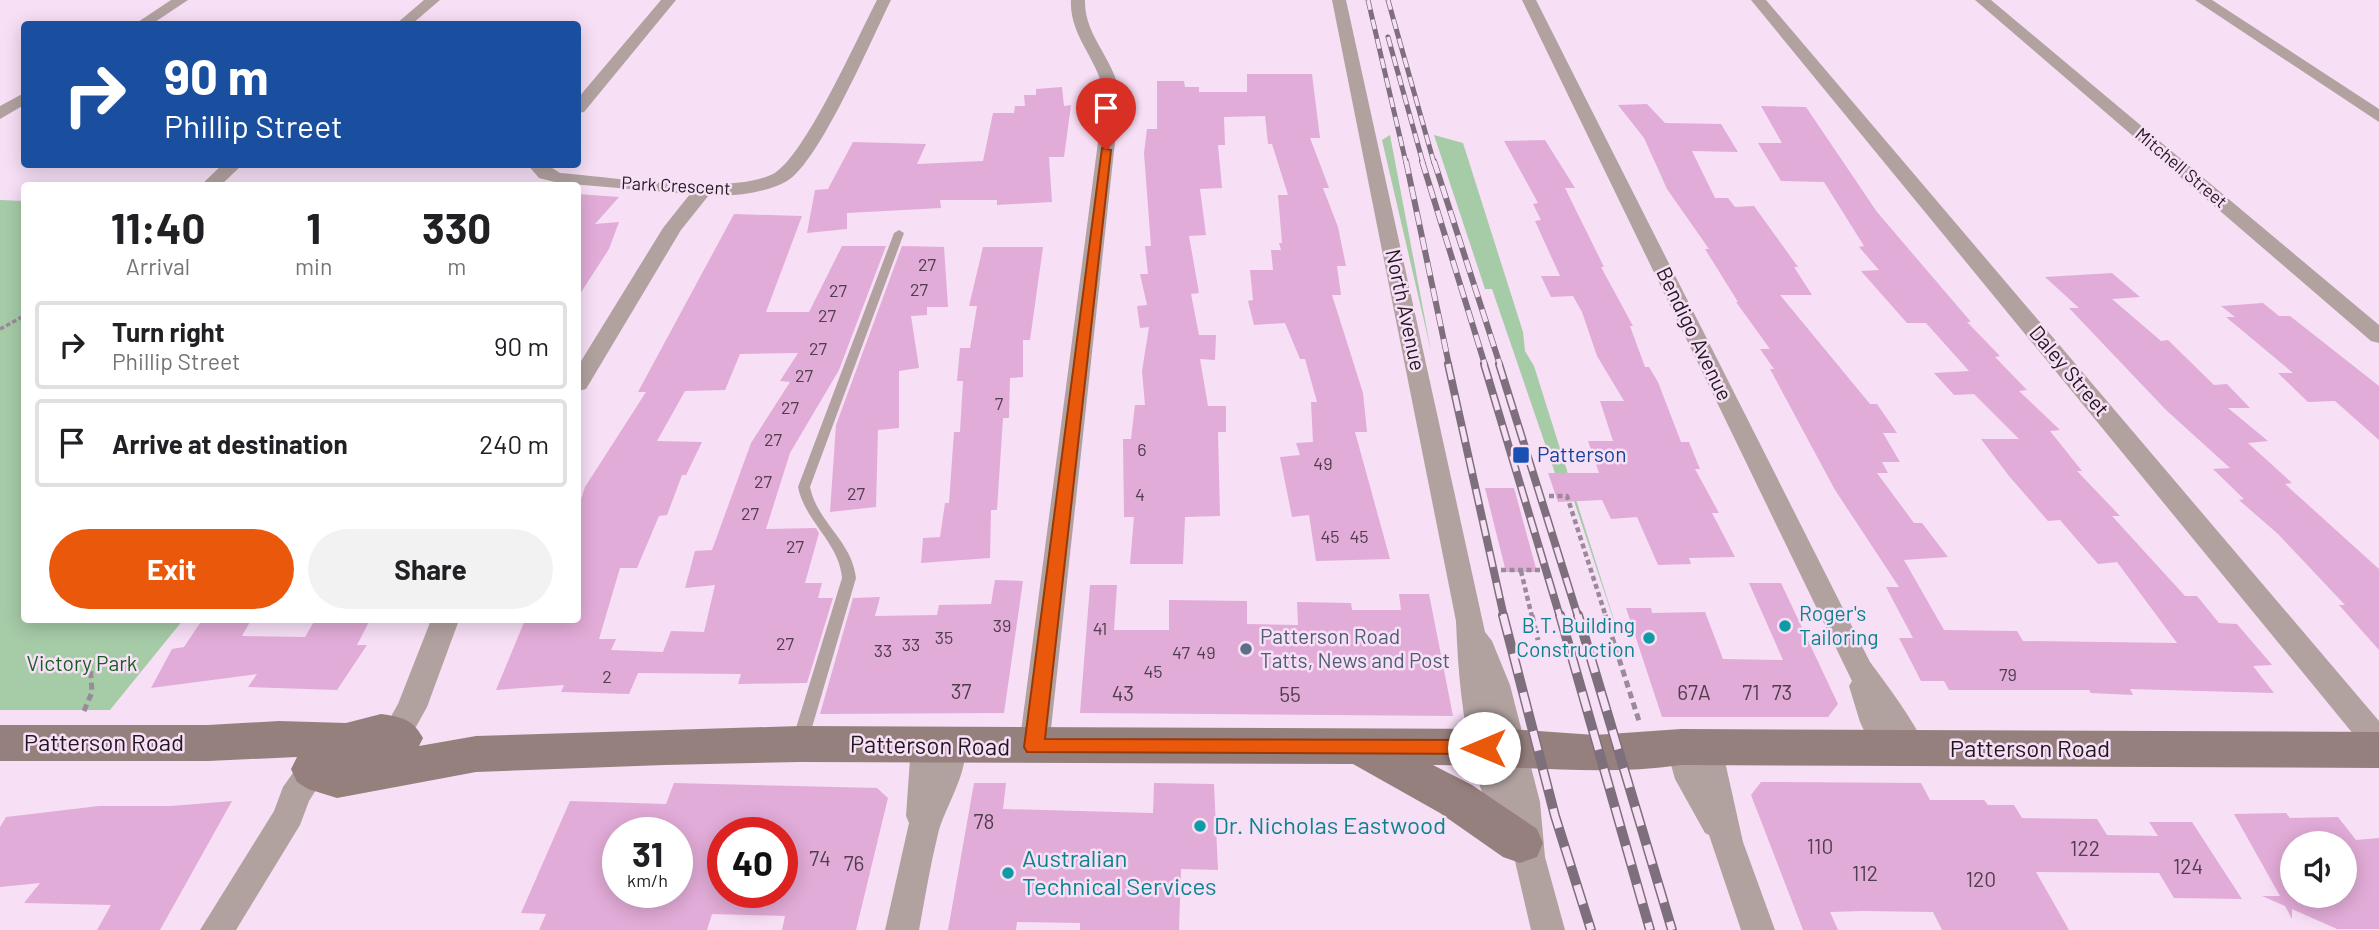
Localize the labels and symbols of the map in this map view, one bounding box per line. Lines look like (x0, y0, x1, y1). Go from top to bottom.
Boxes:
pin (1076, 78, 1136, 150)
street label: Mitchell Street (2131, 122, 2232, 212)
street label: Park Crescent (621, 171, 731, 199)
street label: North Avenue (1381, 247, 1432, 373)
house number: 27 (918, 253, 937, 275)
street label: Bendigo Avenue (1652, 262, 1739, 404)
house number: 27 (910, 278, 929, 300)
house number: 27 (829, 279, 848, 301)
house number: 27 (818, 304, 837, 326)
street label: Daley Street (2025, 320, 2115, 420)
house number: 27 (809, 337, 828, 359)
house number: 27 (795, 364, 814, 386)
house number: 7 (995, 392, 1004, 414)
house number: 27 (781, 396, 800, 418)
house number: 27 (764, 428, 783, 450)
house number: 6 (1137, 438, 1147, 460)
place label: Patterson (1537, 441, 1627, 466)
marker: Patterson (1511, 445, 1531, 465)
house number: 49 (1313, 452, 1333, 474)
house number: 27 (754, 470, 773, 492)
house number: 27 (847, 482, 866, 504)
house number: 4 (1135, 483, 1145, 505)
house number: 27 (741, 502, 760, 524)
house number: 45 (1320, 525, 1340, 547)
house number: 45 (1349, 525, 1369, 547)
house number: 27 (786, 535, 805, 557)
place label: Roger's Tailoring (1799, 600, 1879, 649)
place label: B.T. Building Construction (1516, 612, 1635, 661)
house number: 39 (993, 614, 1011, 636)
house number: 41 (1093, 617, 1107, 639)
marker: Roger's Tailoring (1777, 618, 1793, 634)
place label: Patterson Road Tatts, News and Post (1260, 623, 1450, 672)
house number: 35 (935, 626, 953, 648)
marker: B.T. Building Construction (1641, 630, 1657, 646)
house number: 27 (776, 632, 795, 654)
house number: 33 (902, 633, 920, 655)
house number: 33 (874, 639, 892, 661)
house number: 47 (1172, 641, 1190, 663)
house number: 49 (1196, 641, 1216, 663)
marker: Patterson Road Tatts, News and Post (1238, 641, 1254, 657)
park label: Victory Park (27, 650, 137, 675)
house number: 45 (1143, 660, 1163, 682)
house number: 79 (1999, 663, 2017, 685)
house number: 2 (602, 665, 612, 687)
house number: 37 (951, 678, 971, 703)
house number: 67A (1677, 679, 1711, 704)
house number: 71 (1742, 679, 1760, 704)
house number: 73 (1772, 679, 1792, 704)
house number: 43 (1112, 680, 1134, 705)
house number: 55 (1279, 681, 1301, 706)
position arrow (1447, 711, 1521, 785)
street label: Patterson Road (24, 727, 184, 756)
street label: Patterson Road (850, 729, 1010, 760)
street label: Patterson Road (1950, 733, 2110, 762)
house number: 78 (974, 808, 994, 833)
place label: Dr. Nicholas Eastwood (1214, 810, 1446, 839)
speed limit sign: 40 (707, 817, 798, 908)
marker: Dr. Nicholas Eastwood (1192, 818, 1208, 834)
house number: 110 (1807, 833, 1833, 858)
house number: 122 (2070, 835, 2100, 860)
place label: Australian Technical Services (1022, 843, 1217, 900)
house number: 74 (809, 845, 831, 870)
house number: 76 (844, 850, 864, 875)
house number: 124 (2173, 853, 2203, 878)
house number: 112 (1852, 860, 1878, 885)
marker: Australian Technical Services (1000, 865, 1016, 881)
house number: 120 (1966, 866, 1996, 891)

